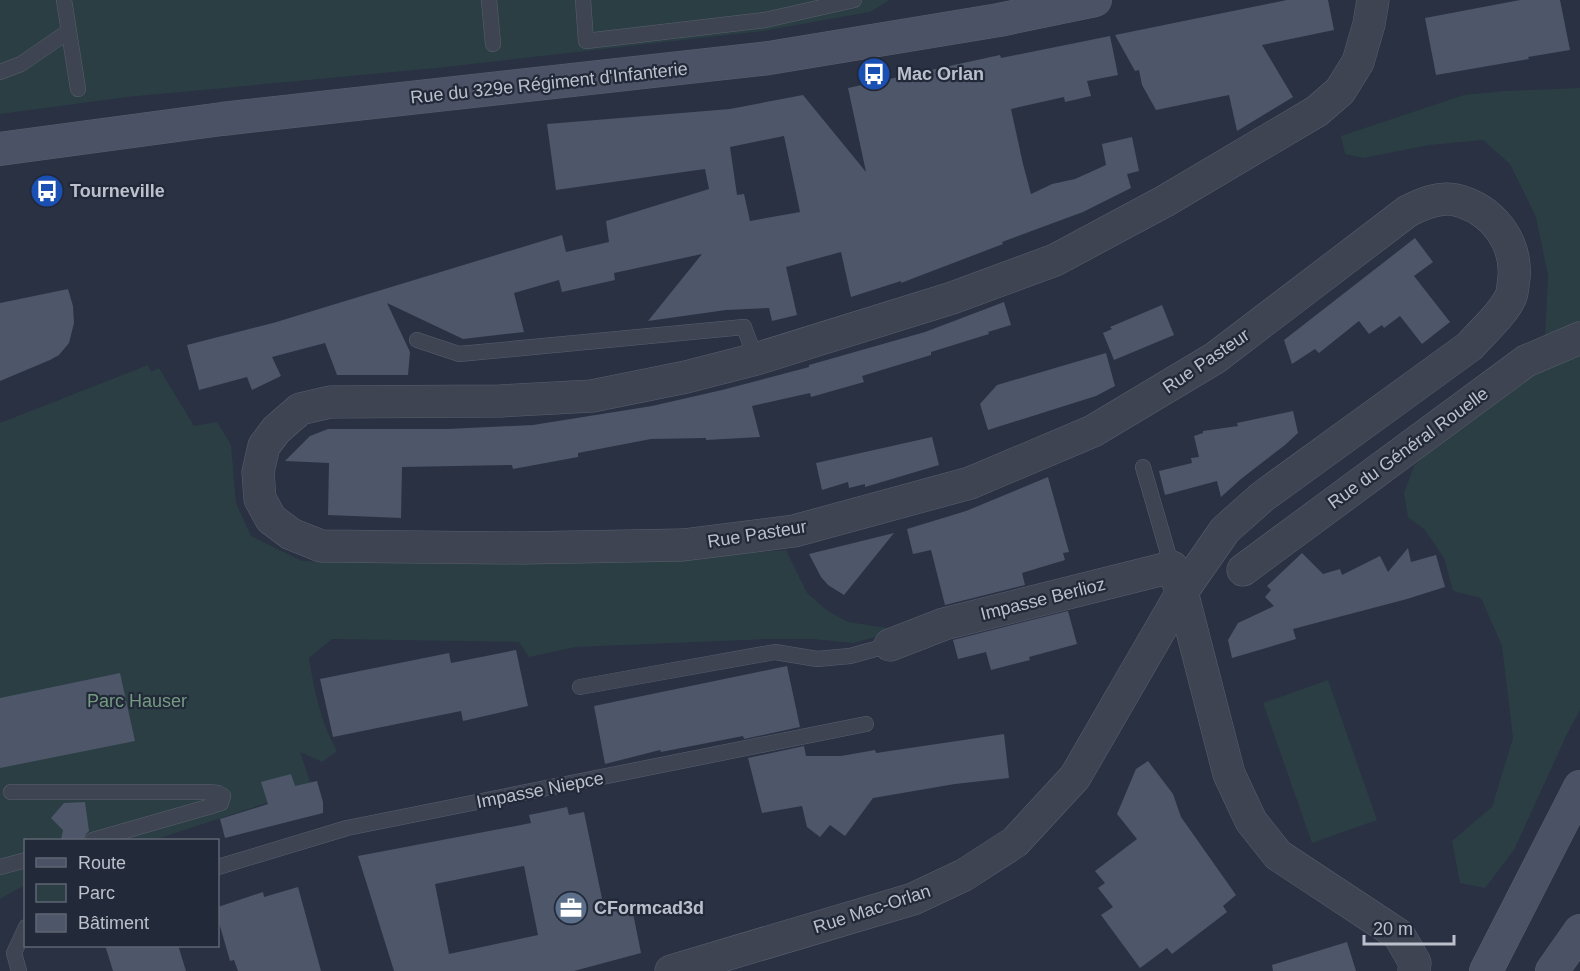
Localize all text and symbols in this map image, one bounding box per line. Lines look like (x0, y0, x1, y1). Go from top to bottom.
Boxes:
bus stop icon: Mac Orlan (856, 56, 892, 92)
street label: Rue du 329e Régiment d'Infanterie (409, 58, 689, 108)
place label: Mac Orlan (897, 64, 984, 84)
bus stop icon: Tourneville (29, 173, 65, 209)
place label: Tourneville (70, 181, 165, 201)
street label: Rue Pasteur (1159, 325, 1253, 397)
street label: Rue du Général Rouelle (1324, 383, 1492, 513)
street label: Rue Pasteur (706, 516, 808, 552)
street label: Impasse Berlioz (978, 574, 1108, 624)
park label: Parc Hauser (87, 691, 187, 711)
street label: Impasse Niepce (475, 768, 605, 812)
legend (24, 839, 219, 947)
text: Route (78, 853, 126, 873)
street label: Rue Mac-Orlan (811, 881, 933, 937)
text: Parc (78, 883, 115, 903)
office icon: CFormcad3d (553, 890, 589, 926)
place label: CFormcad3d (594, 898, 704, 918)
scale bar (1364, 908, 1454, 946)
text: Bâtiment (78, 913, 149, 933)
text: 20 m (1373, 919, 1413, 939)

